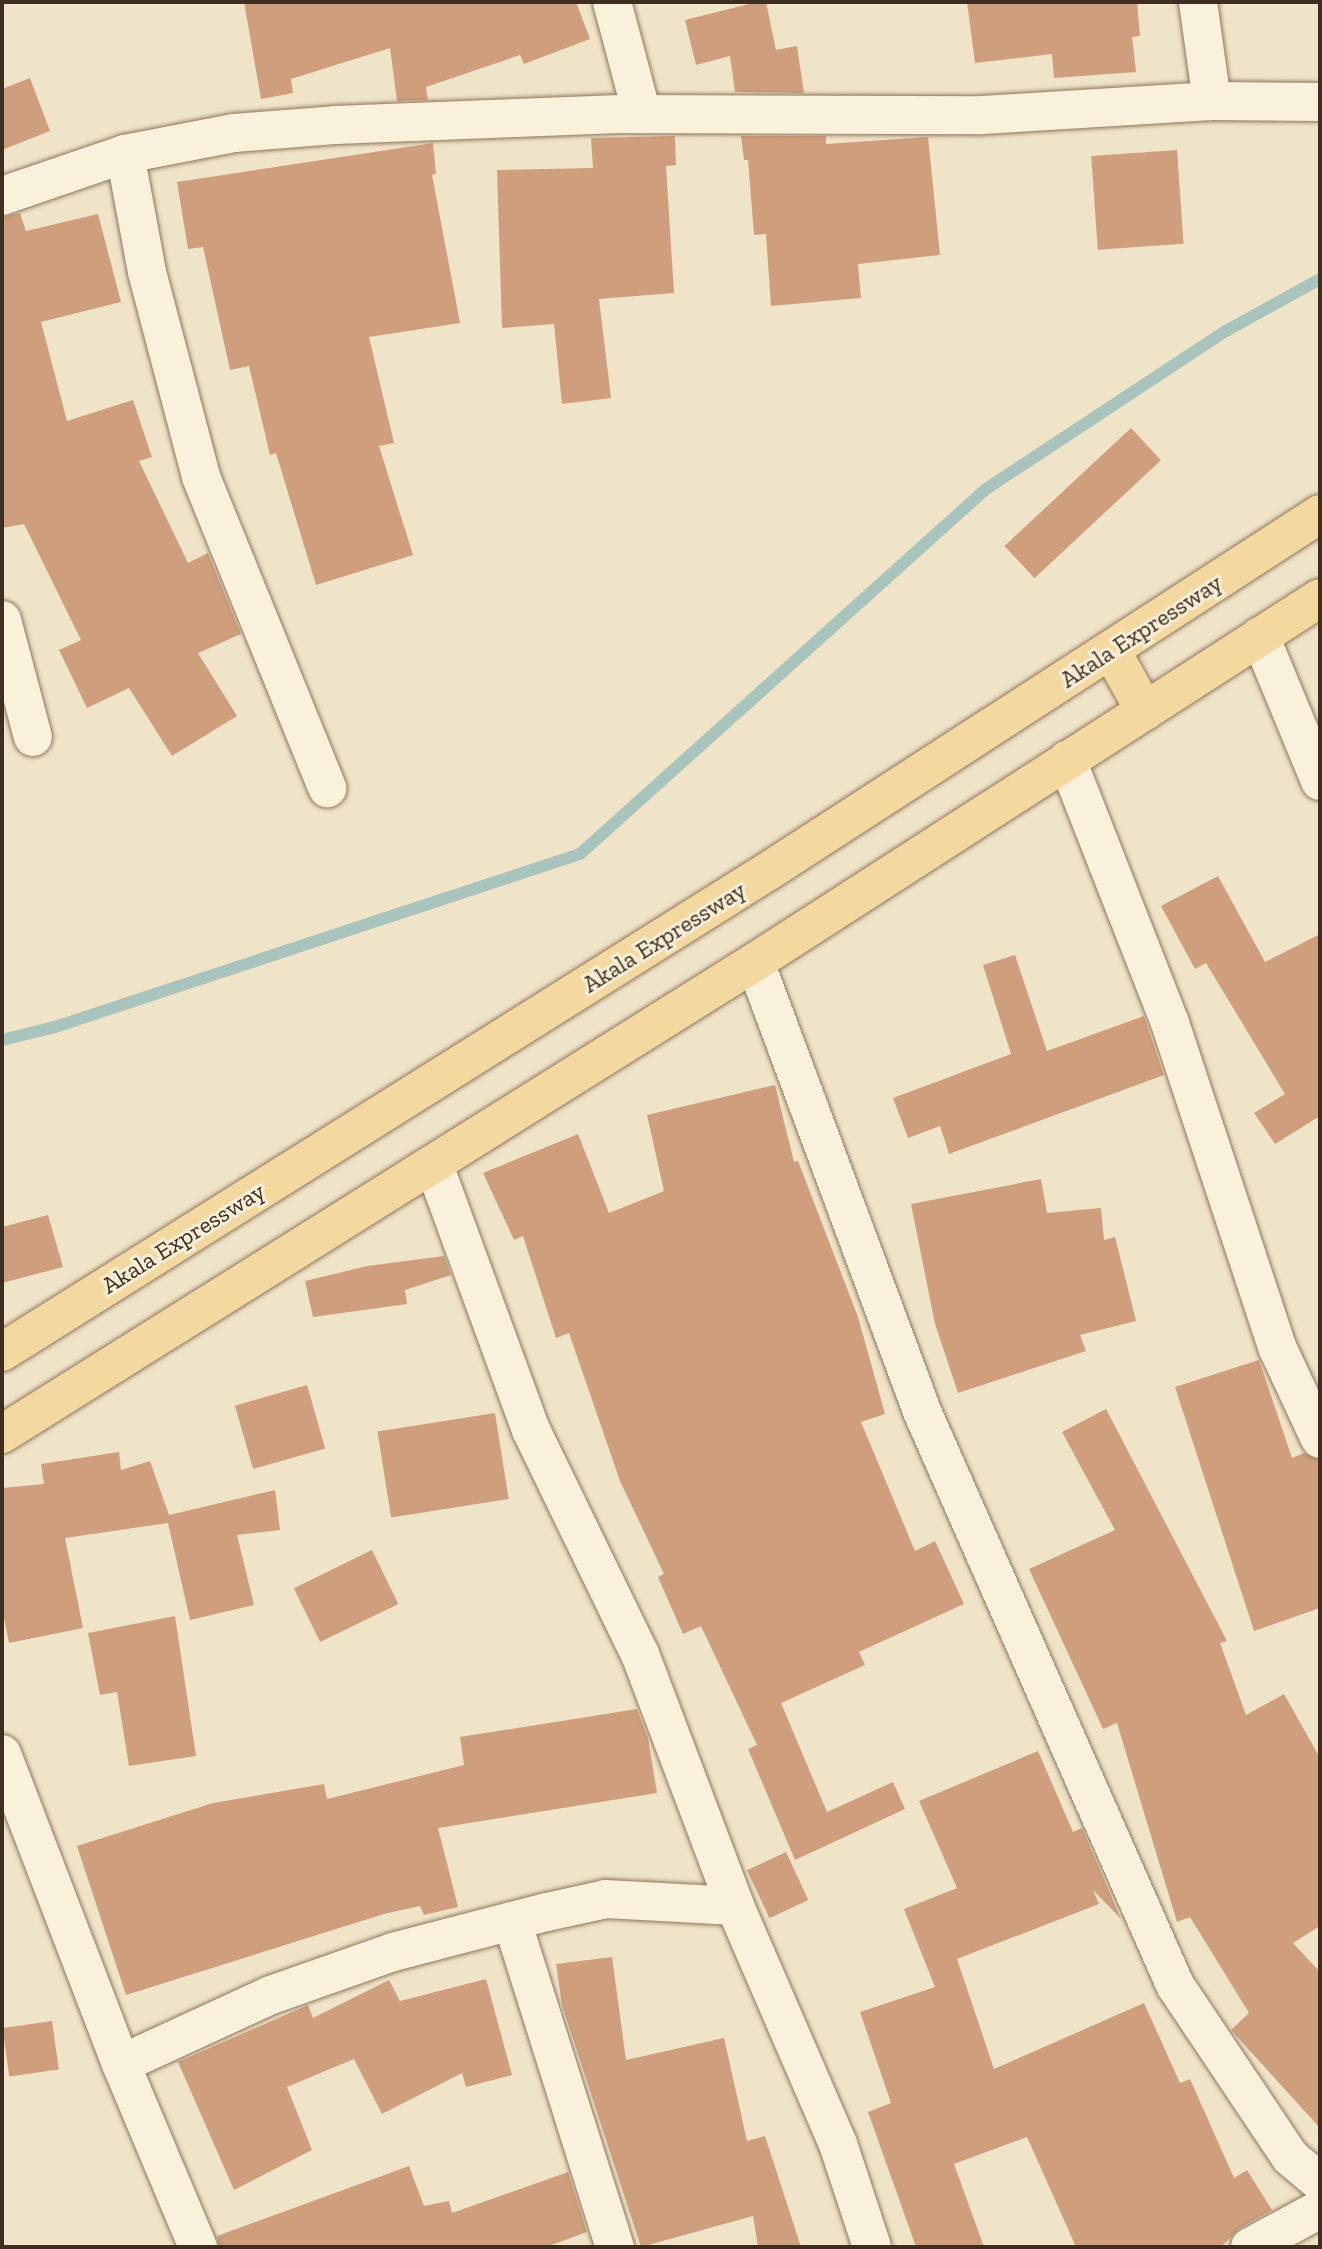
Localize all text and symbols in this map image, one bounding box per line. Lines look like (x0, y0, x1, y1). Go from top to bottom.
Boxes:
street label: Akala Expressway (1055, 568, 1227, 694)
street label: Akala Expressway (577, 875, 751, 999)
street label: Akala Expressway (96, 1176, 270, 1300)

